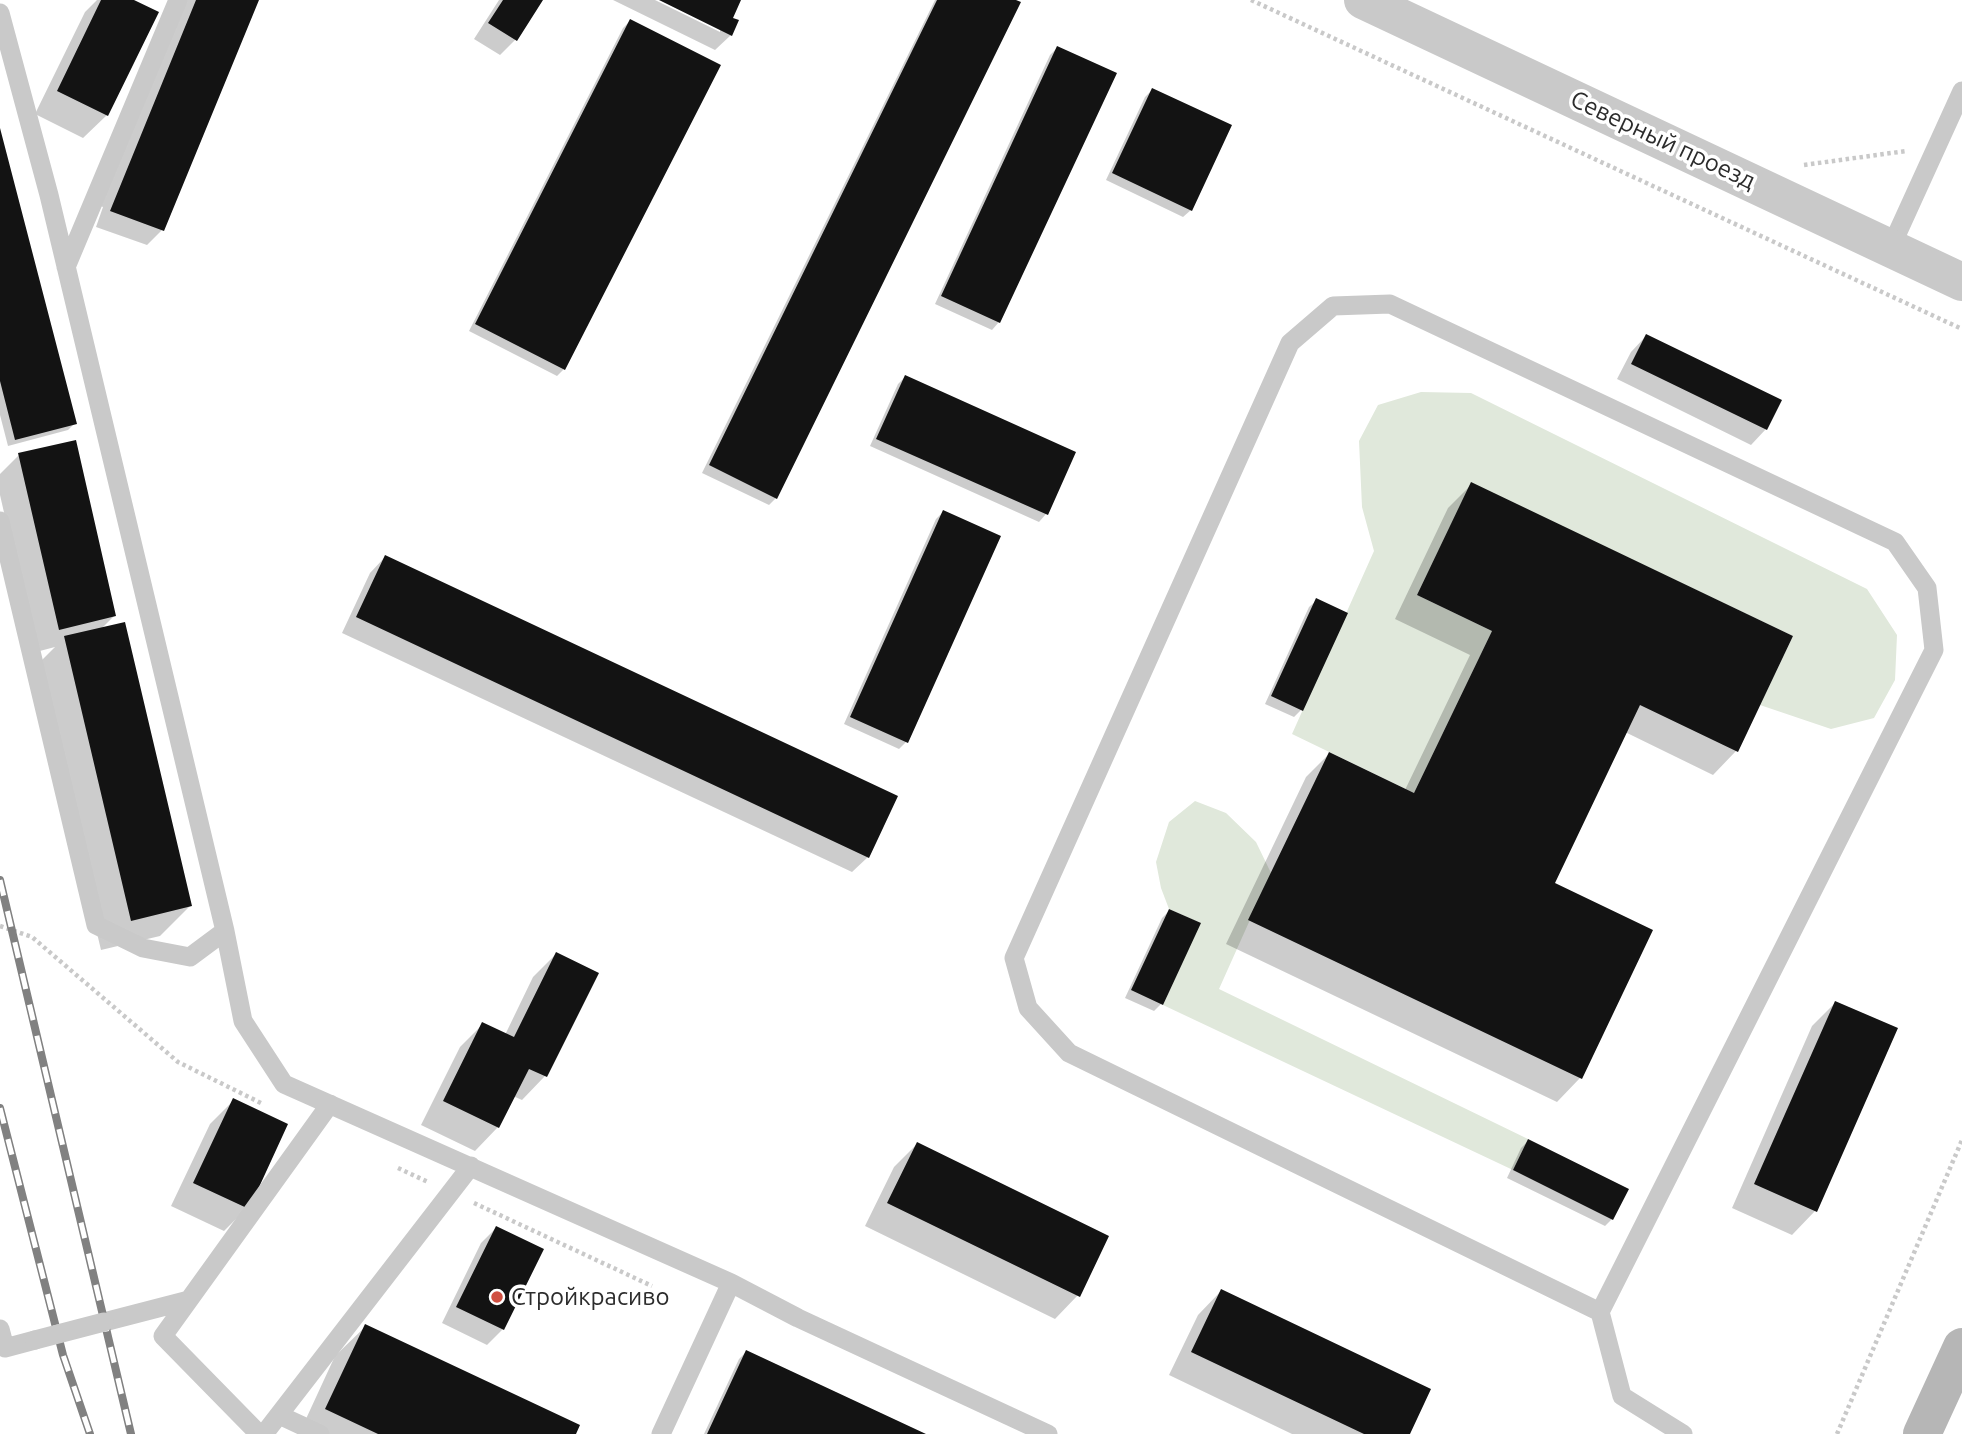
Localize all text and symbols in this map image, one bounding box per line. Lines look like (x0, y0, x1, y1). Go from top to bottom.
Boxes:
street label: Северный проезд (1566, 85, 1760, 195)
place label: Стройкрасиво (511, 1283, 670, 1311)
marker: Стройкрасиво (489, 1289, 505, 1305)

